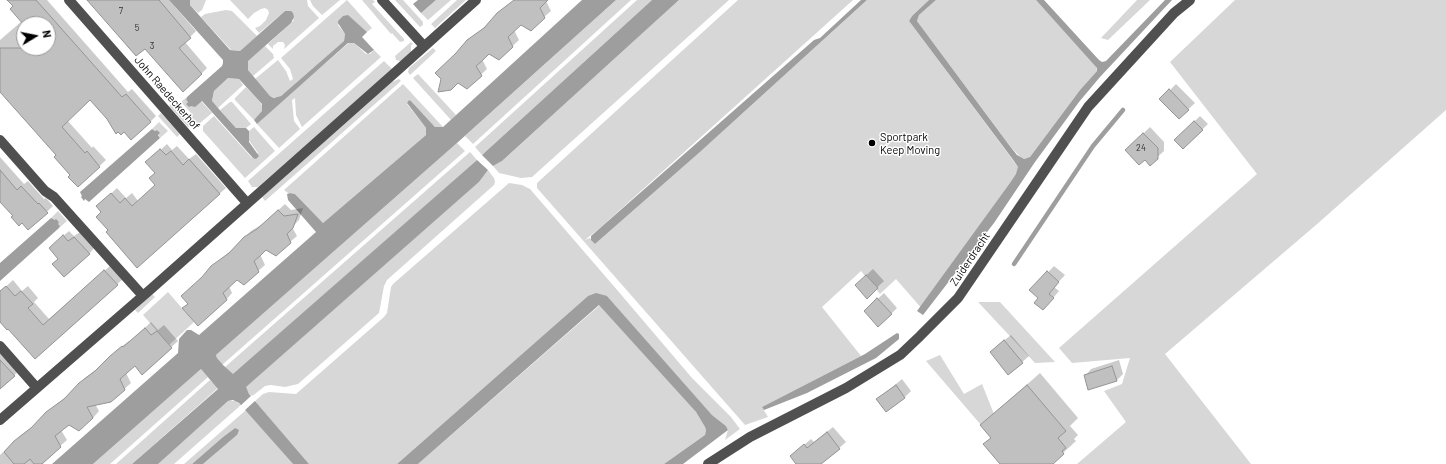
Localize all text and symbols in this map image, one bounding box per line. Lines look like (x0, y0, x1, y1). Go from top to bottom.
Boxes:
house number: 7 (119, 6, 123, 16)
north arrow (16, 16, 56, 56)
house number: 5 (135, 23, 139, 33)
text: N (40, 29, 54, 39)
house number: 3 (150, 41, 154, 51)
street label: John Raedeckerhof (131, 54, 203, 132)
place label: Sportpark Keep Moving (880, 130, 940, 156)
marker: Sportpark Keep Moving (867, 138, 877, 148)
house number: 24 (1136, 143, 1146, 153)
street label: Zuiderdracht (947, 230, 993, 288)

